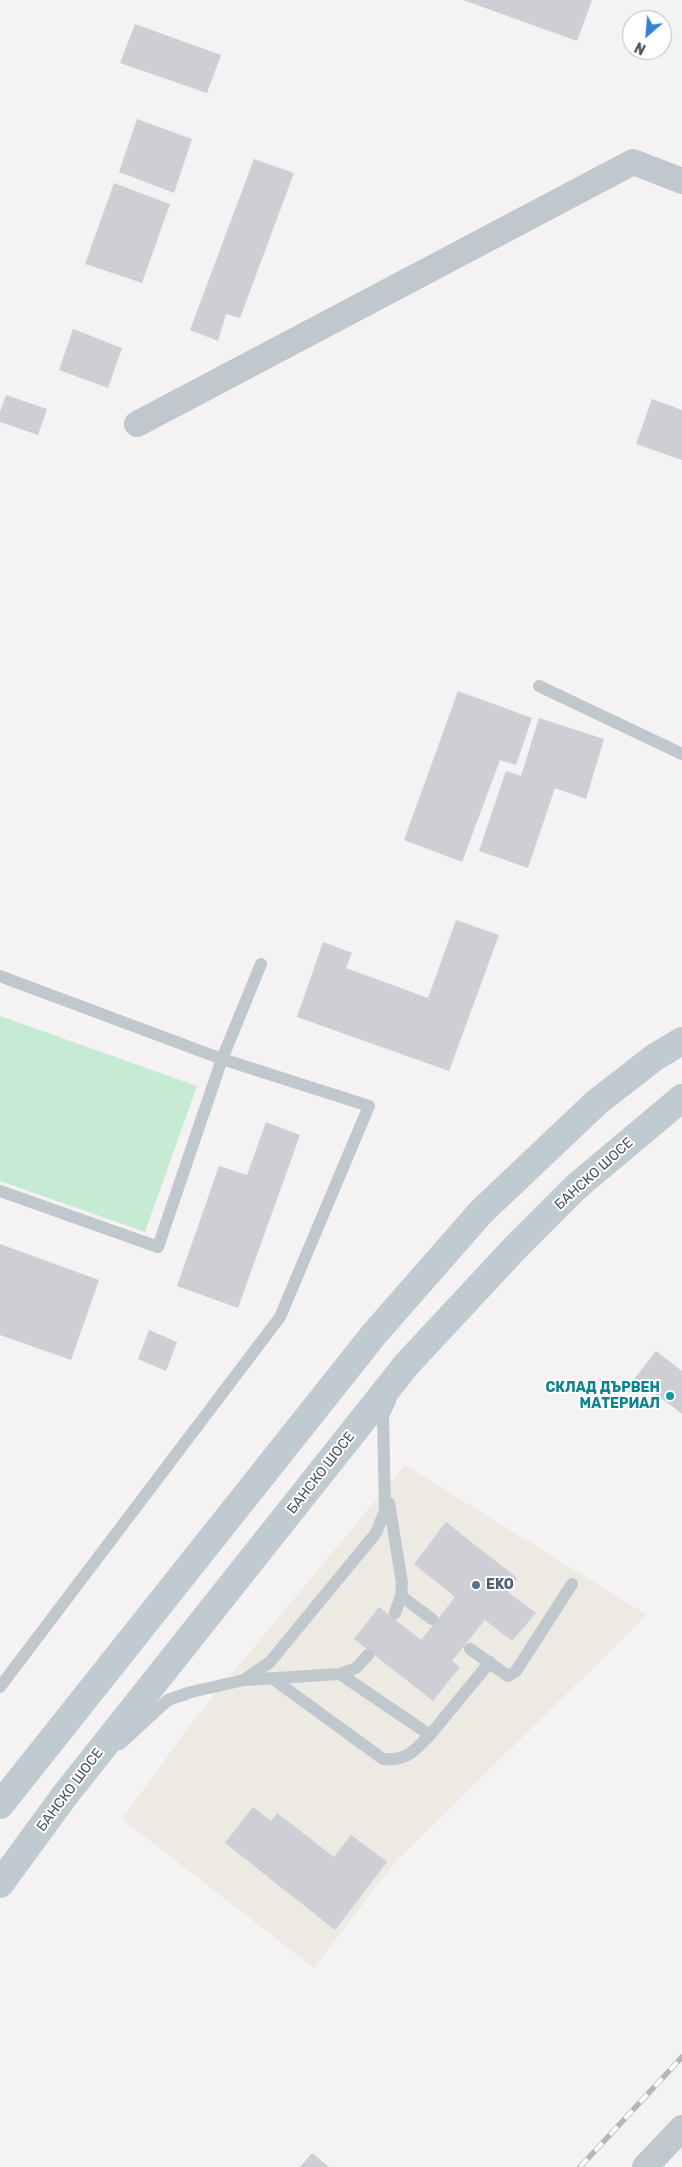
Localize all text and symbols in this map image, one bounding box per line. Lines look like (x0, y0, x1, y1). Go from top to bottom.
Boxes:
north arrow (622, 10, 672, 60)
text: N (632, 38, 649, 58)
street label: БАНСКО ШОСЕ (551, 1134, 637, 1214)
place label: СКЛАД ДЪРВЕН МАТЕРИАЛ (545, 1380, 660, 1412)
marker: СКЛАД ДЪРВЕН МАТЕРИАЛ (664, 1390, 676, 1402)
street label: БАНСКО ШОСЕ (284, 1429, 358, 1517)
place label: EKO (486, 1577, 514, 1593)
marker: EKO (470, 1579, 482, 1591)
street label: БАНСКО ШОСЕ (33, 1745, 107, 1835)

